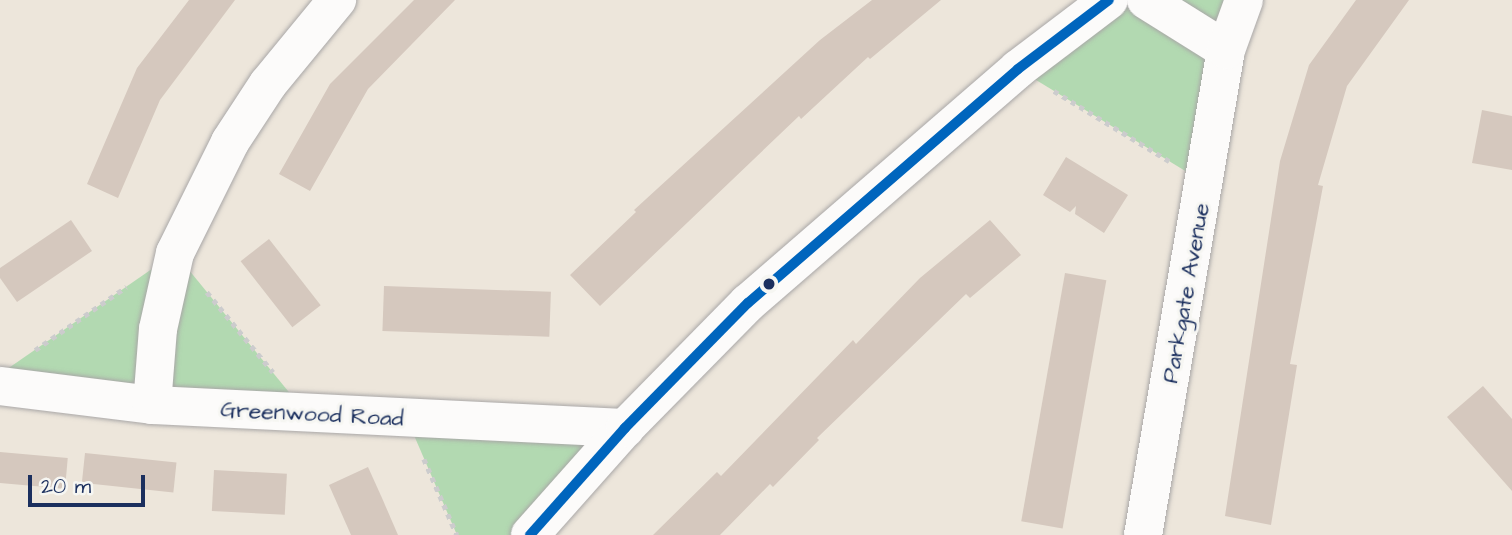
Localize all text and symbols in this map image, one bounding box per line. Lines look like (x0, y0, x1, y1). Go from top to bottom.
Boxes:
street label: Parkgate Avenue (1157, 201, 1215, 385)
unlabelled marker (762, 277, 776, 291)
street label: Greenwood Road (220, 395, 404, 433)
scale bar (32, 462, 149, 506)
text: 20 m (41, 472, 91, 501)

